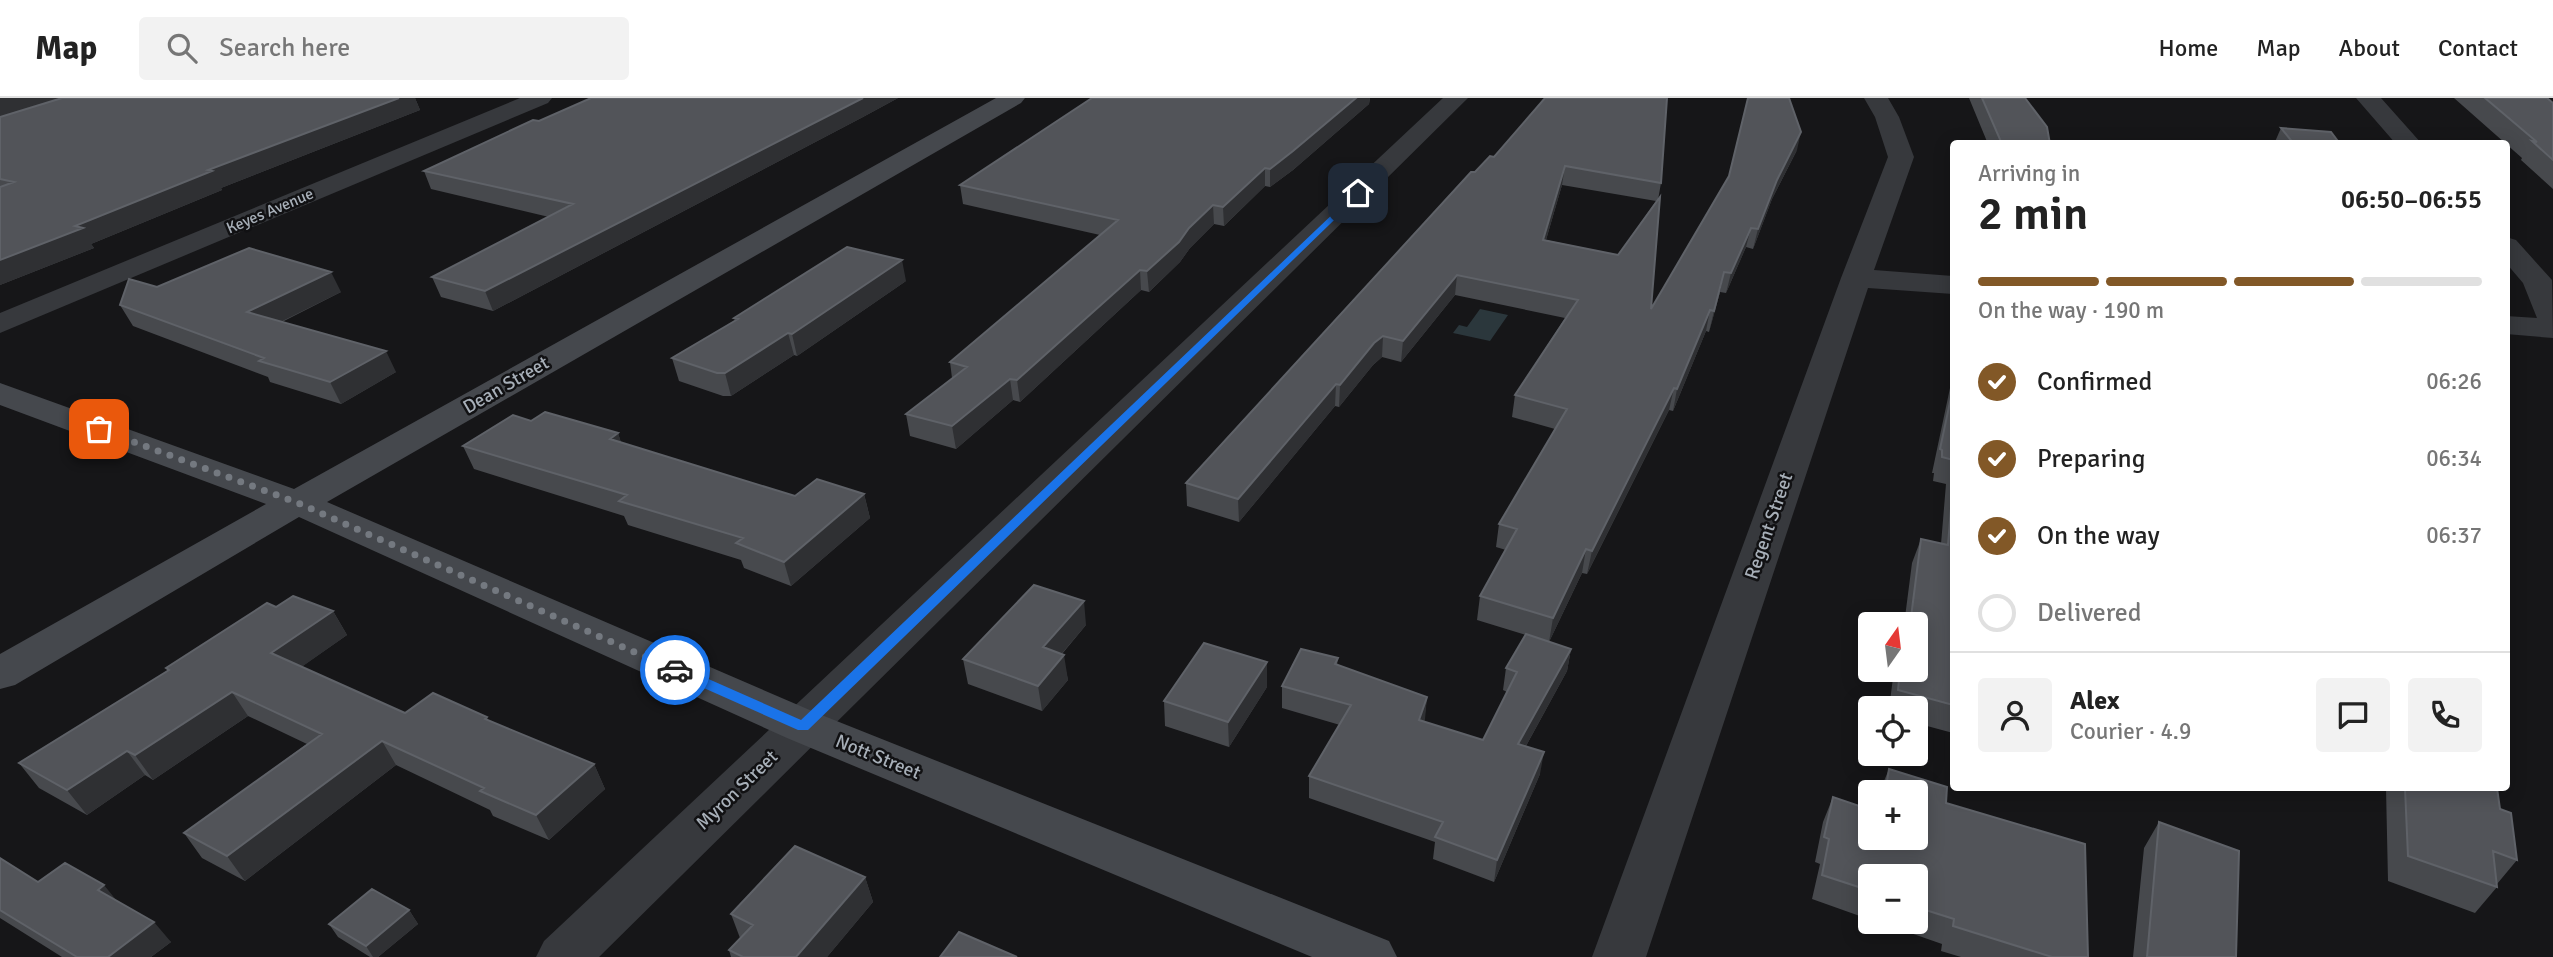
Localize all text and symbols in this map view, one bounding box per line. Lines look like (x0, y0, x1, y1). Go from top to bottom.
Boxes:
search box (139, 17, 629, 80)
text: Map (35, 28, 97, 69)
icon: search (163, 29, 201, 67)
text: Search here (219, 32, 350, 64)
text: Home (2158, 33, 2218, 63)
text: Map (2256, 33, 2301, 63)
text: About (2339, 33, 2400, 63)
text: Contact (2438, 33, 2518, 63)
text: Arriving in (1978, 159, 2080, 188)
pin (1328, 163, 1388, 223)
icon: home (1339, 174, 1377, 212)
street label: Keyes Avenue (223, 184, 317, 238)
text: 06:50–06:55 (2341, 184, 2482, 216)
text: 2 min (1978, 186, 2088, 242)
text: On the way · 190 m (1978, 296, 2164, 325)
street label: Dean Street (459, 351, 554, 419)
icon: check (1978, 363, 2016, 401)
text: Confirmed (2037, 366, 2152, 398)
text: 06:26 (2426, 367, 2482, 396)
pin (69, 399, 129, 459)
icon: bag (80, 410, 118, 448)
icon: check (1978, 440, 2016, 478)
text: Preparing (2037, 443, 2145, 475)
text: 06:34 (2426, 444, 2482, 473)
street label: Regent Street (1740, 469, 1799, 582)
icon: check (1978, 517, 2016, 555)
text: On the way (2037, 520, 2160, 552)
text: 06:37 (2426, 521, 2482, 550)
text: Delivered (2037, 597, 2142, 629)
north arrow (1858, 612, 1928, 682)
map controls (1858, 612, 1928, 934)
courier (640, 635, 710, 705)
icon: car (656, 651, 694, 689)
button: person (1978, 678, 2052, 752)
button: chat (2316, 678, 2390, 752)
button: phone (2408, 678, 2482, 752)
text: Alex (2070, 685, 2120, 717)
button: locate (1858, 696, 1928, 766)
text: Courier · 4.9 (2070, 717, 2191, 746)
street label: Nott Street (832, 729, 924, 785)
street label: Myron Street (691, 745, 783, 835)
button: + (1858, 780, 1928, 850)
button: − (1858, 864, 1928, 934)

